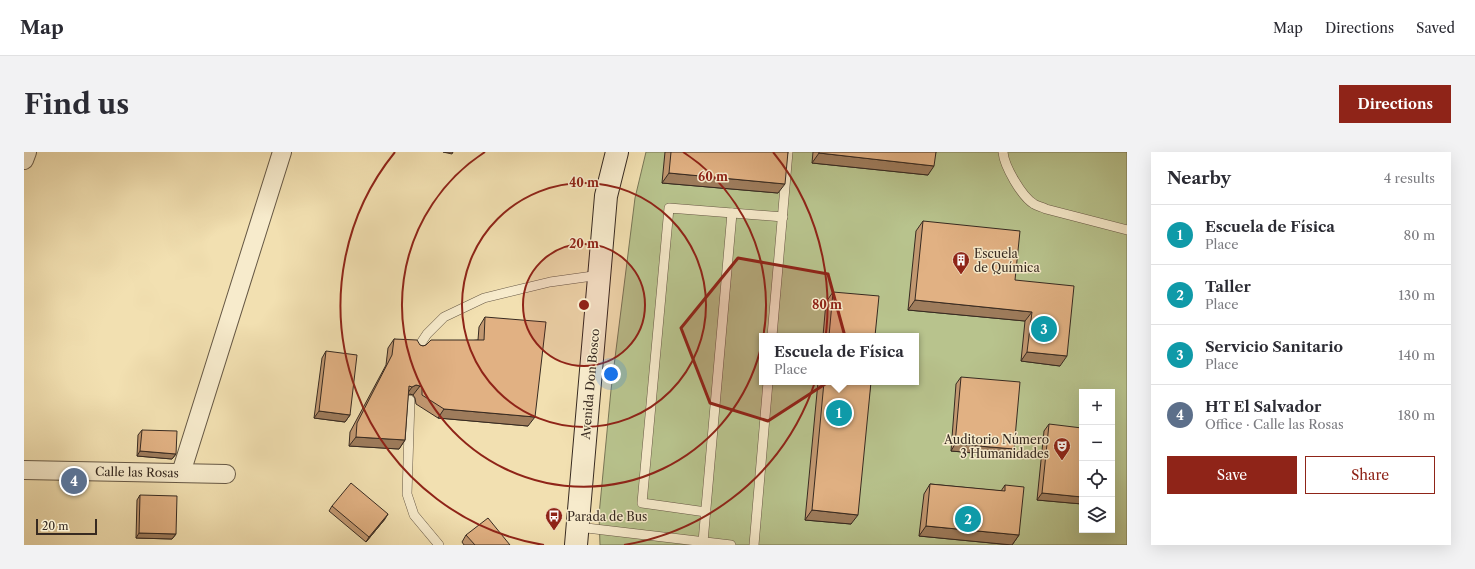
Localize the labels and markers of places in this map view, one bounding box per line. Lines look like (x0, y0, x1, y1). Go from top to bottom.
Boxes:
place label: Escuela de Química (974, 246, 1040, 275)
building icon: Escuela de Química (951, 250, 971, 275)
centre of rings (577, 298, 591, 312)
pin: 3 (1031, 314, 1057, 344)
pin: 1 (826, 398, 852, 428)
place label: Auditorio Número 3 Humanidades (943, 432, 1049, 461)
theatre icon: Auditorio Número 3 Humanidades (1052, 436, 1072, 461)
pin: 4 (61, 466, 87, 496)
pin: 2 (955, 504, 981, 534)
bus stop icon: Parada de Bus (544, 506, 564, 531)
place label: Parada de Bus (567, 509, 647, 524)

